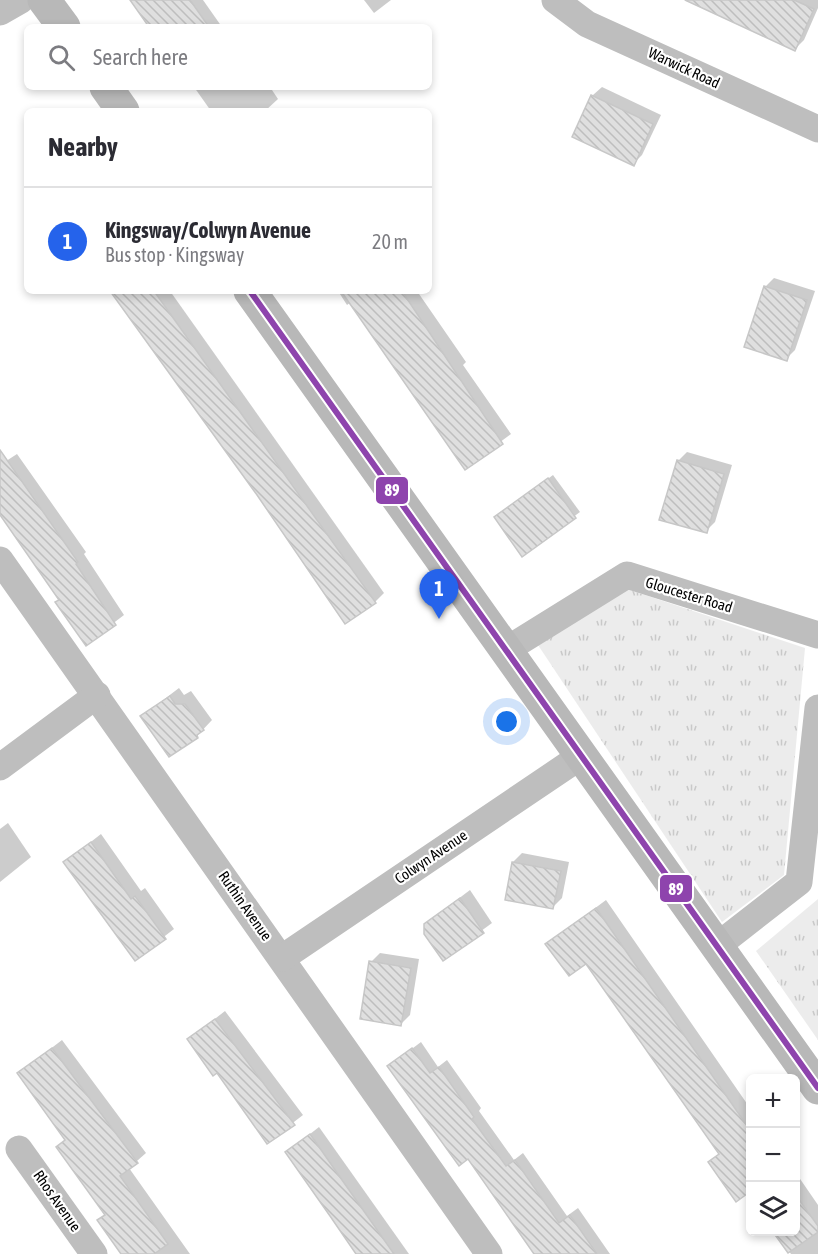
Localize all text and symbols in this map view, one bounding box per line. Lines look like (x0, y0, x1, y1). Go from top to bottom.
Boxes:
search box (24, 24, 432, 90)
icon: search (45, 41, 78, 74)
text: Search here (93, 44, 188, 70)
street label: Warwick Road (646, 44, 723, 92)
text: Nearby (48, 132, 118, 162)
text: Kingsway/Colwyn Avenue (105, 217, 311, 243)
text: 1 (63, 230, 72, 253)
text: 20 m (372, 230, 408, 253)
text: Bus stop · Kingsway (105, 243, 244, 266)
line badge: 89 (375, 476, 409, 505)
text: 89 (384, 481, 400, 499)
pin: 1 (420, 570, 458, 619)
street label: Gloucester Road (644, 573, 735, 616)
your location (492, 707, 521, 736)
street label: Colwyn Avenue (391, 826, 470, 887)
street label: Ruthin Avenue (215, 868, 276, 944)
line badge: 89 (659, 874, 693, 903)
text: 89 (668, 880, 684, 898)
map controls (746, 1074, 800, 1236)
button: + (746, 1074, 800, 1128)
button: − (746, 1128, 800, 1182)
street label: Rhos Avenue (30, 1167, 85, 1235)
button: layers (746, 1182, 800, 1236)

